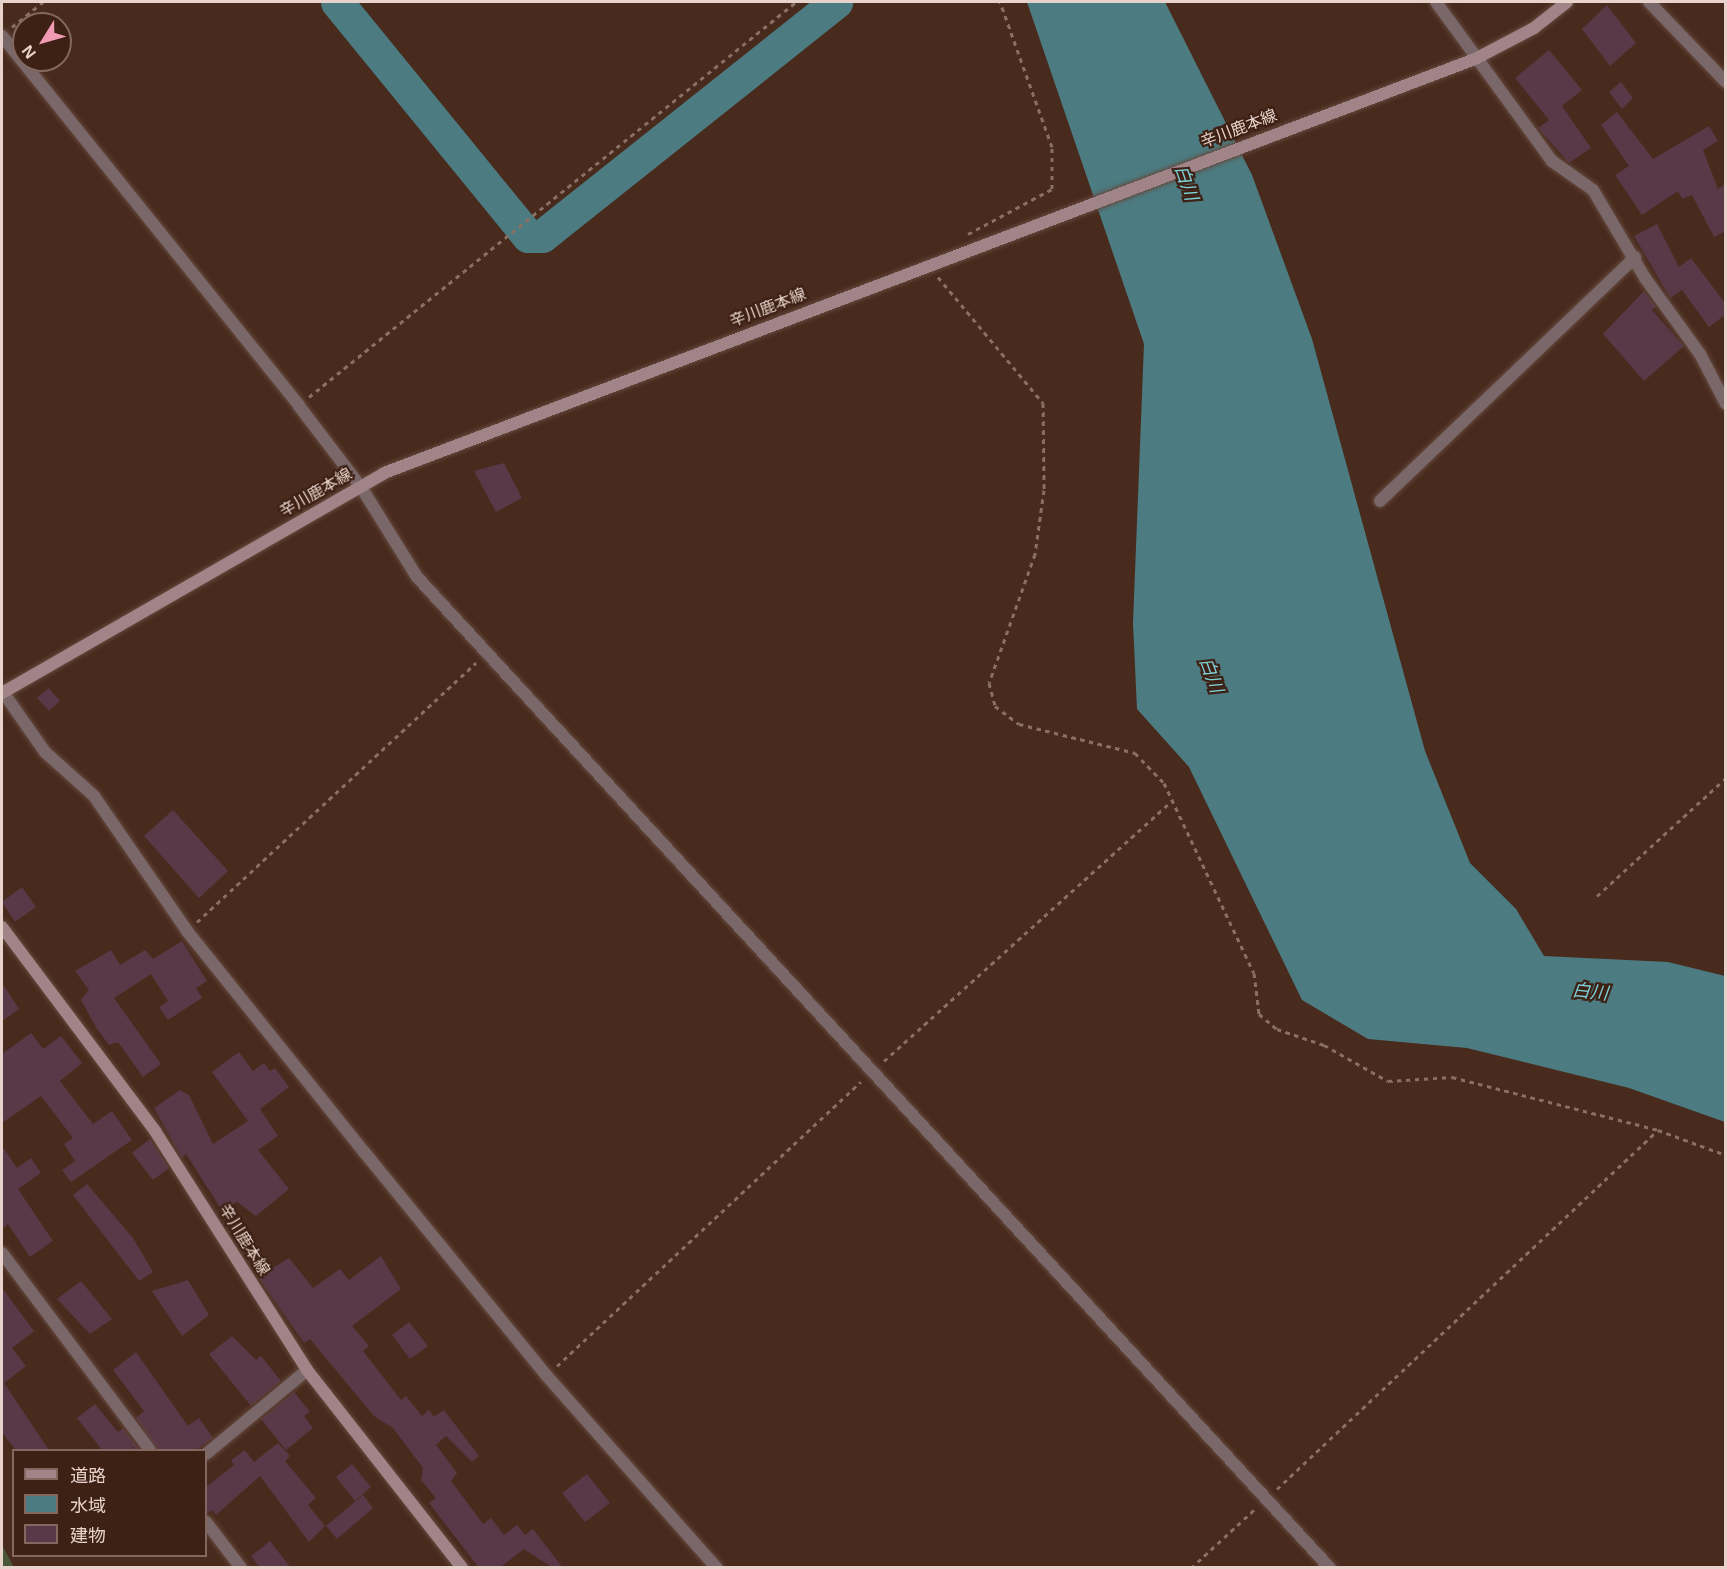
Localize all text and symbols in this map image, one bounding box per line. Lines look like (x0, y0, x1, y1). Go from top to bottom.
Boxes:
north arrow (12, 12, 72, 72)
text: N (19, 42, 39, 62)
street label: 辛川鹿本線 (1198, 106, 1280, 152)
water label: 白川 (1170, 162, 1202, 204)
street label: 辛川鹿本線 (727, 285, 809, 331)
street label: 辛川鹿本線 (277, 465, 355, 521)
water label: 白川 (1195, 654, 1227, 696)
water label: 白川 (1571, 979, 1609, 1005)
street label: 辛川鹿本線 (215, 1201, 273, 1279)
legend (12, 1449, 207, 1557)
text: 道路 (70, 1466, 106, 1486)
text: 水域 (70, 1496, 106, 1516)
text: 建物 (70, 1526, 106, 1546)

